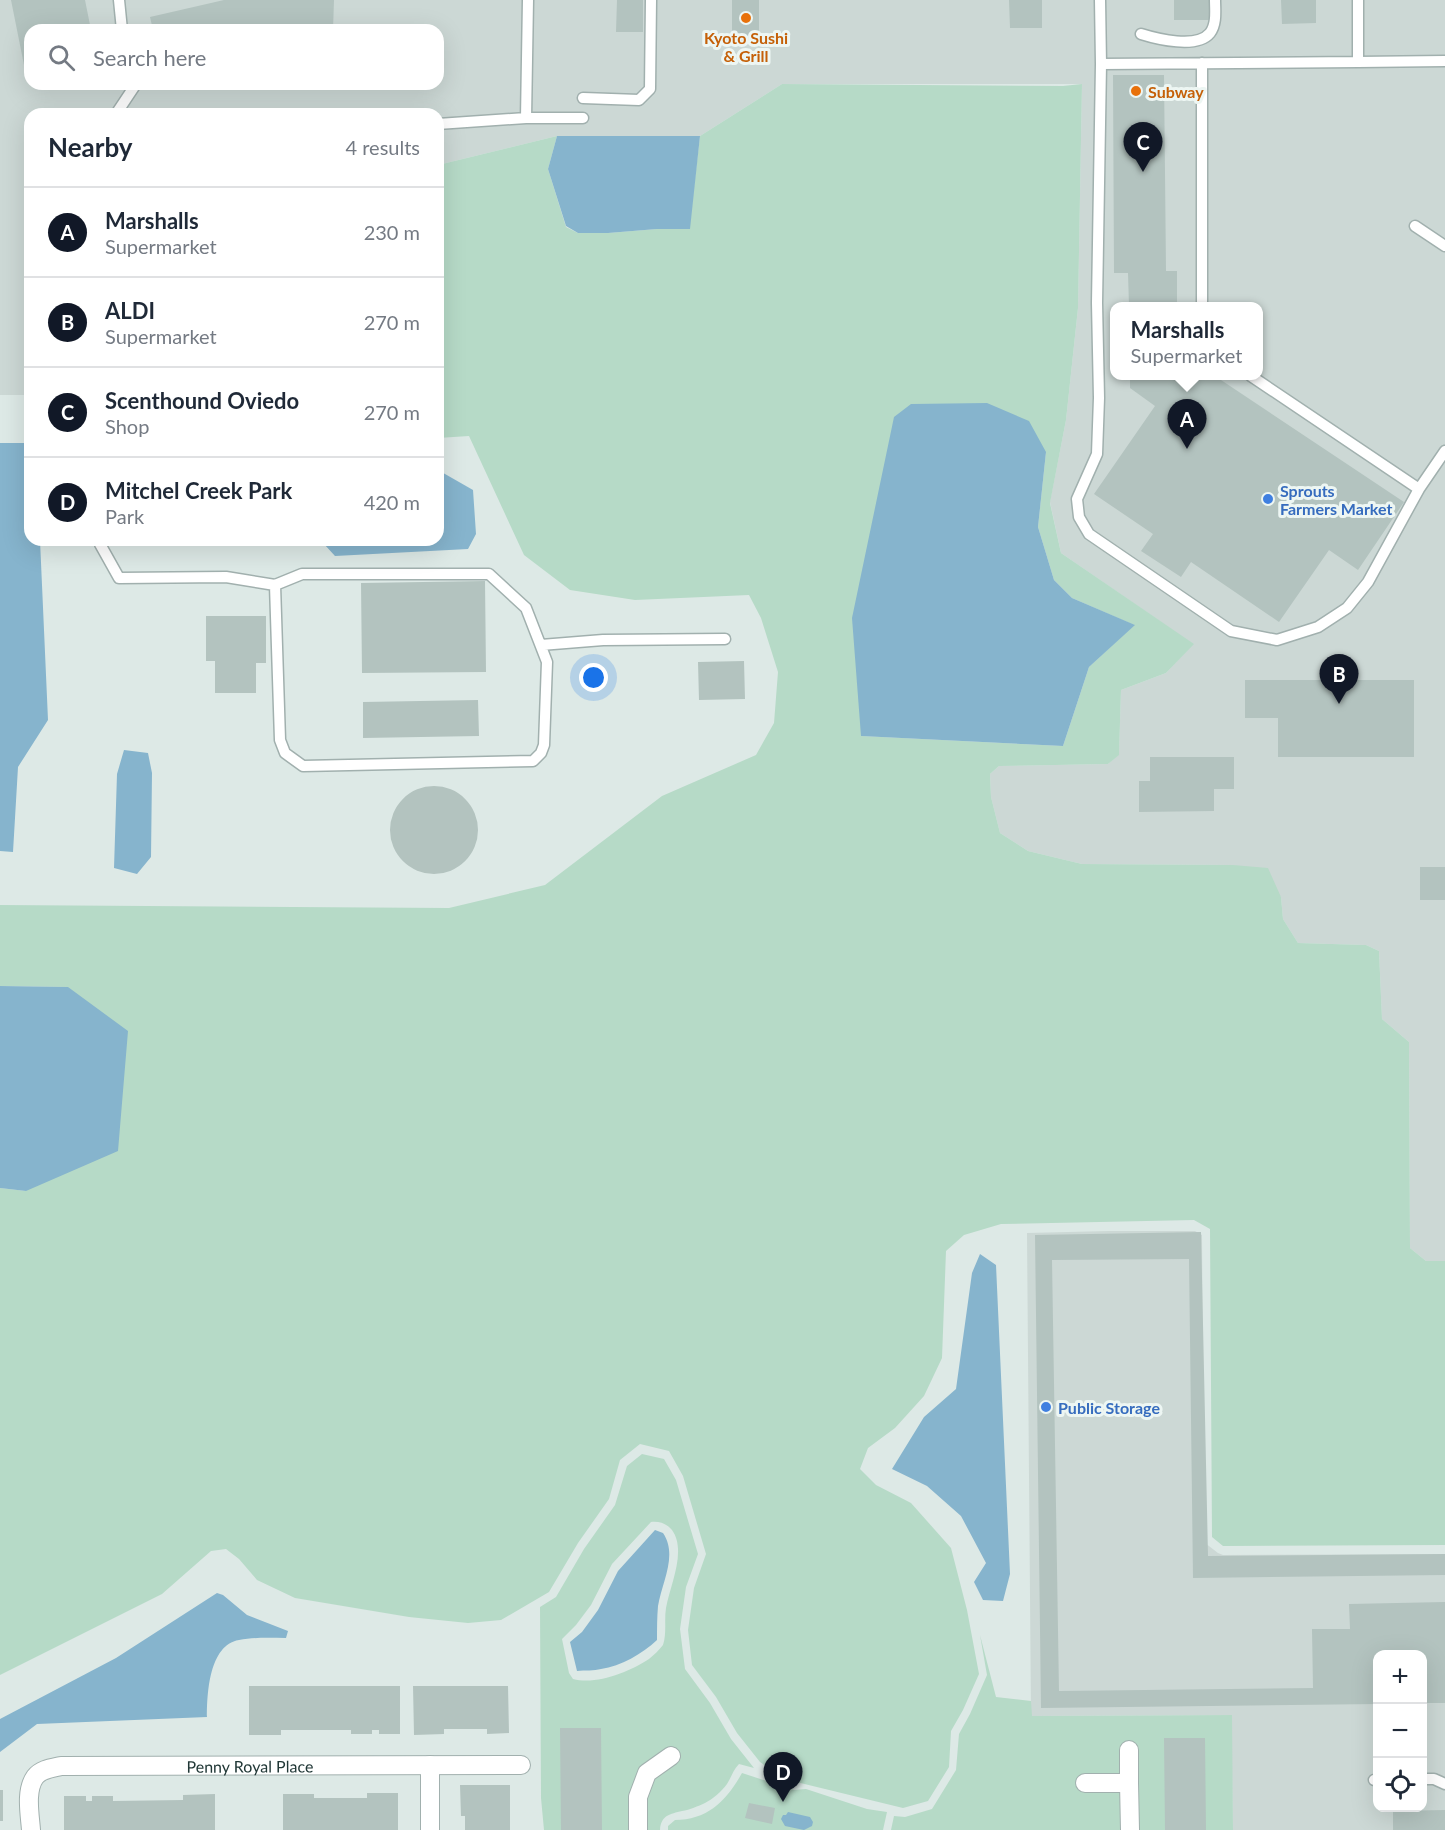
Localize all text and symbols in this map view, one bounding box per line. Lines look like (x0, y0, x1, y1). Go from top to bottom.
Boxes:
marker: Kyoto Sushi & Grill (739, 11, 753, 25)
search box (24, 24, 444, 90)
place label: Kyoto Sushi & Grill (704, 28, 788, 65)
icon: search (45, 41, 78, 74)
text: Search here (93, 44, 206, 71)
place label: Subway (1148, 82, 1204, 101)
marker: Subway (1129, 84, 1143, 98)
pin: C (1124, 122, 1162, 172)
text: Nearby (48, 131, 133, 163)
text: 4 results (345, 135, 420, 159)
text: Marshalls (105, 207, 199, 234)
text: A (61, 220, 74, 244)
text: 230 m (364, 220, 420, 244)
text: Supermarket (105, 234, 217, 258)
text: ALDI (105, 297, 155, 324)
popup (1110, 302, 1263, 380)
text: B (61, 310, 74, 334)
text: 270 m (364, 310, 420, 334)
text: Marshalls (1131, 316, 1224, 343)
text: Supermarket (105, 324, 217, 348)
text: Supermarket (1131, 343, 1242, 367)
text: Scenthound Oviedo (105, 387, 299, 414)
text: C (61, 400, 74, 424)
text: 270 m (364, 400, 420, 424)
pin: A (1168, 400, 1206, 449)
text: Shop (105, 414, 149, 438)
text: Mitchel Creek Park (105, 477, 292, 504)
place label: Sprouts Farmers Market (1280, 481, 1392, 518)
text: D (60, 490, 75, 514)
text: 420 m (364, 490, 420, 514)
marker: Sprouts Farmers Market (1261, 492, 1275, 506)
text: Park (105, 504, 144, 528)
pin: B (1320, 654, 1358, 704)
your location (579, 663, 608, 692)
place label: Public Storage (1058, 1398, 1160, 1417)
marker: Public Storage (1039, 1400, 1053, 1414)
map controls (1373, 1650, 1427, 1812)
button: + (1373, 1650, 1427, 1704)
button: − (1373, 1704, 1427, 1758)
pin: D (764, 1752, 802, 1802)
street label: Penny Royal Place (187, 1756, 313, 1775)
button: locate (1373, 1758, 1427, 1812)

